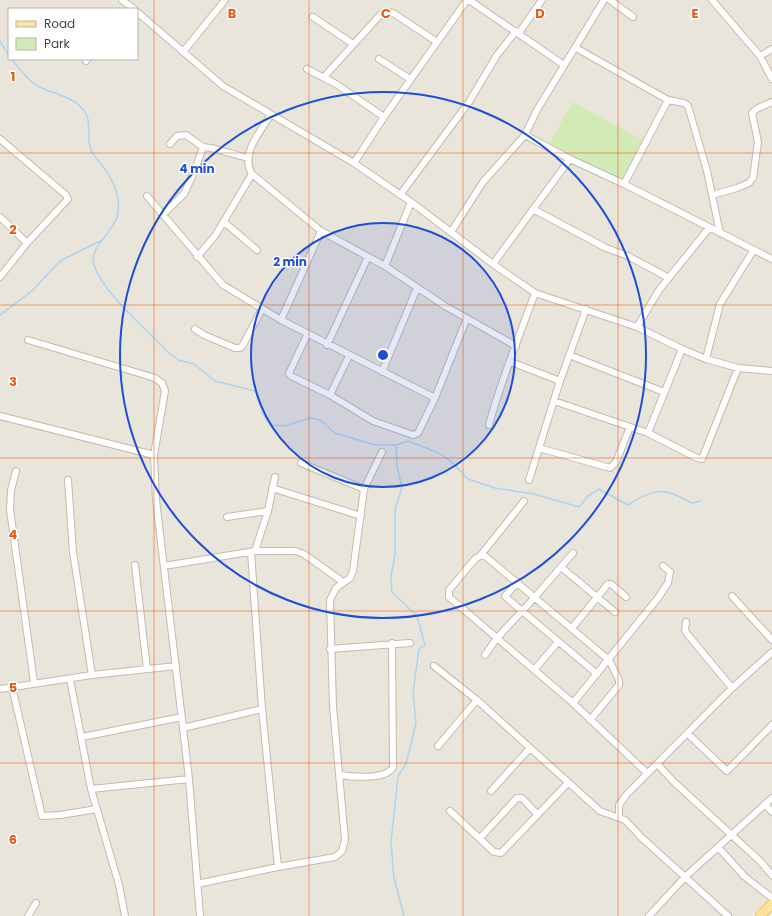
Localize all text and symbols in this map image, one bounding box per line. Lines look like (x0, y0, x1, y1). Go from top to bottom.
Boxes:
text: B (228, 4, 237, 23)
text: C (381, 4, 391, 23)
text: D (535, 4, 545, 23)
text: E (691, 4, 699, 23)
legend (8, 8, 138, 60)
text: Road (44, 15, 75, 32)
text: Park (44, 35, 71, 52)
text: 1 (11, 67, 15, 86)
text: 4 min (179, 160, 215, 177)
text: 2 (9, 220, 17, 239)
text: 2 min (273, 253, 307, 270)
centre of rings (376, 348, 390, 362)
text: 3 (9, 372, 17, 391)
text: 4 (9, 525, 18, 544)
text: 5 (9, 678, 17, 697)
text: 6 (9, 830, 17, 849)

